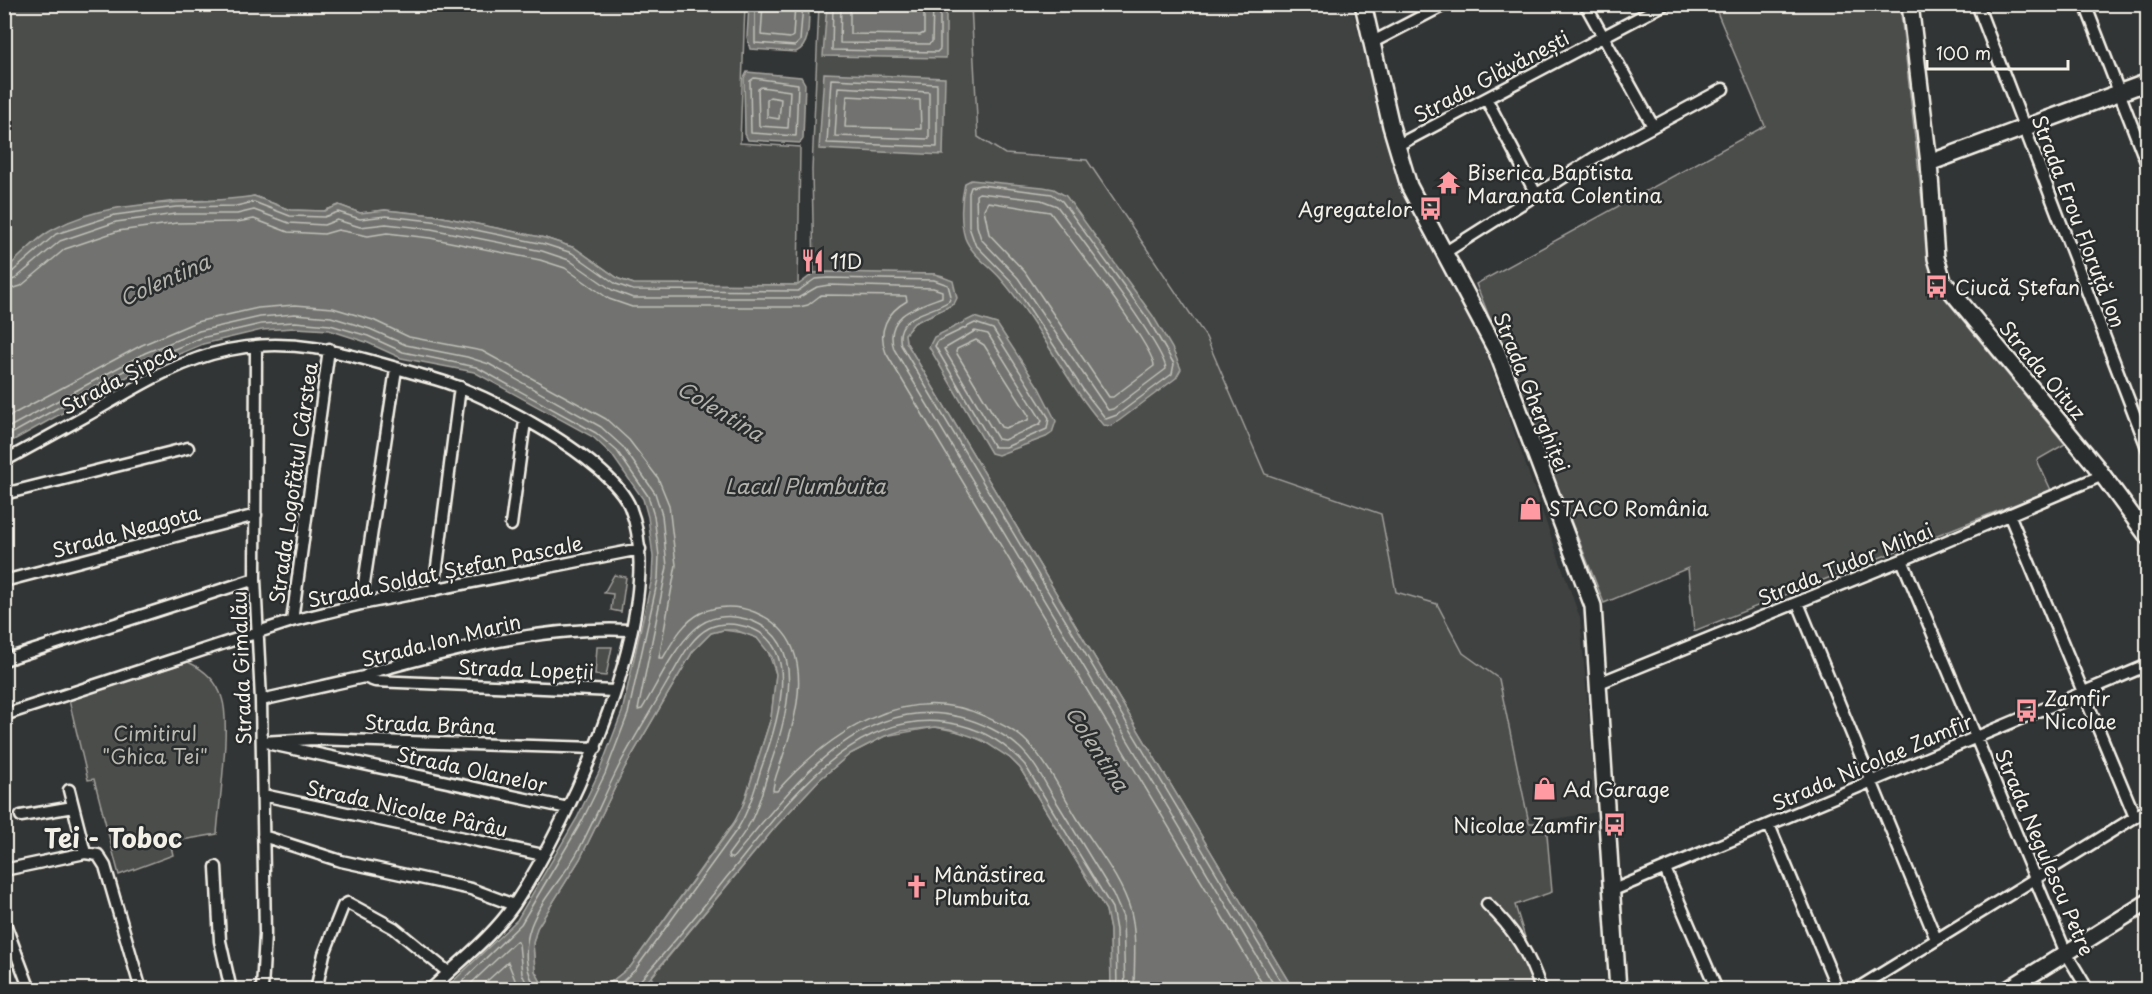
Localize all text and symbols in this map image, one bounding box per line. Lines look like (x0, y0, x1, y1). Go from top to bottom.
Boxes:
street label: Strada Glăvănești (1408, 22, 1574, 130)
scale bar (1927, 33, 2068, 71)
text: 100 m (1936, 39, 1991, 66)
street label: Strada Erou Floruță Ion (2025, 110, 2133, 332)
place label: Biserica Baptista Maranata Colentina (1467, 157, 1662, 210)
temple icon: Biserica Baptista Maranata Colentina (1436, 170, 1462, 196)
place label: Agregatelor (1298, 194, 1413, 224)
bus stop icon: Agregatelor (1417, 196, 1443, 222)
water label: Colentina (114, 245, 215, 313)
place label: 11D (830, 246, 862, 276)
restaurant icon: 11D (799, 248, 825, 274)
place label: Ciucă Ștefan (1955, 272, 2080, 302)
bus stop icon: Ciucă Ștefan (1924, 274, 1950, 300)
street label: Strada Gherghiței (1486, 307, 1578, 477)
street label: Strada Oituz (1992, 314, 2094, 426)
street label: Strada Șipca (55, 336, 181, 422)
street label: Strada Logofătul Cârstea (261, 360, 325, 606)
water label: Colentina (672, 372, 771, 449)
water label: Lacul Plumbuita (725, 469, 886, 501)
place label: STACO România (1549, 493, 1710, 523)
shop icon: STACO România (1518, 495, 1544, 521)
street label: Strada Neagota (49, 497, 204, 565)
street label: Strada Tudor Mihai (1753, 515, 1937, 613)
street label: Strada Soldat Ștefan Pascale (305, 527, 585, 615)
street label: Strada Gimalău (223, 590, 259, 746)
street label: Strada Ion Marin (358, 606, 524, 674)
street label: Strada Lopeții (457, 652, 595, 686)
place label: Zamfir Nicolae (2044, 683, 2117, 736)
bus stop icon: Zamfir Nicolae (2013, 697, 2039, 723)
water label: Colentina (1058, 699, 1138, 798)
street label: Strada Nicolae Zamfir (1767, 706, 1977, 818)
street label: Strada Brâna (364, 707, 497, 741)
park label: Cimitirul "Ghica Tei" (102, 718, 208, 771)
street label: Strada Olanelor (394, 738, 550, 800)
street label: Strada Negulescu Petre (1988, 744, 2102, 960)
street label: Strada Nicolae Pârâu (303, 772, 511, 844)
place label: Ad Garage (1563, 774, 1670, 804)
shop icon: Ad Garage (1532, 776, 1558, 802)
place label: Nicolae Zamfir (1453, 810, 1597, 840)
bus stop icon: Nicolae Zamfir (1602, 812, 1628, 838)
district label: Tei - Toboc (44, 818, 182, 857)
place label: Mânăstirea Plumbuita (934, 859, 1045, 912)
church icon: Mânăstirea Plumbuita (903, 873, 929, 899)

